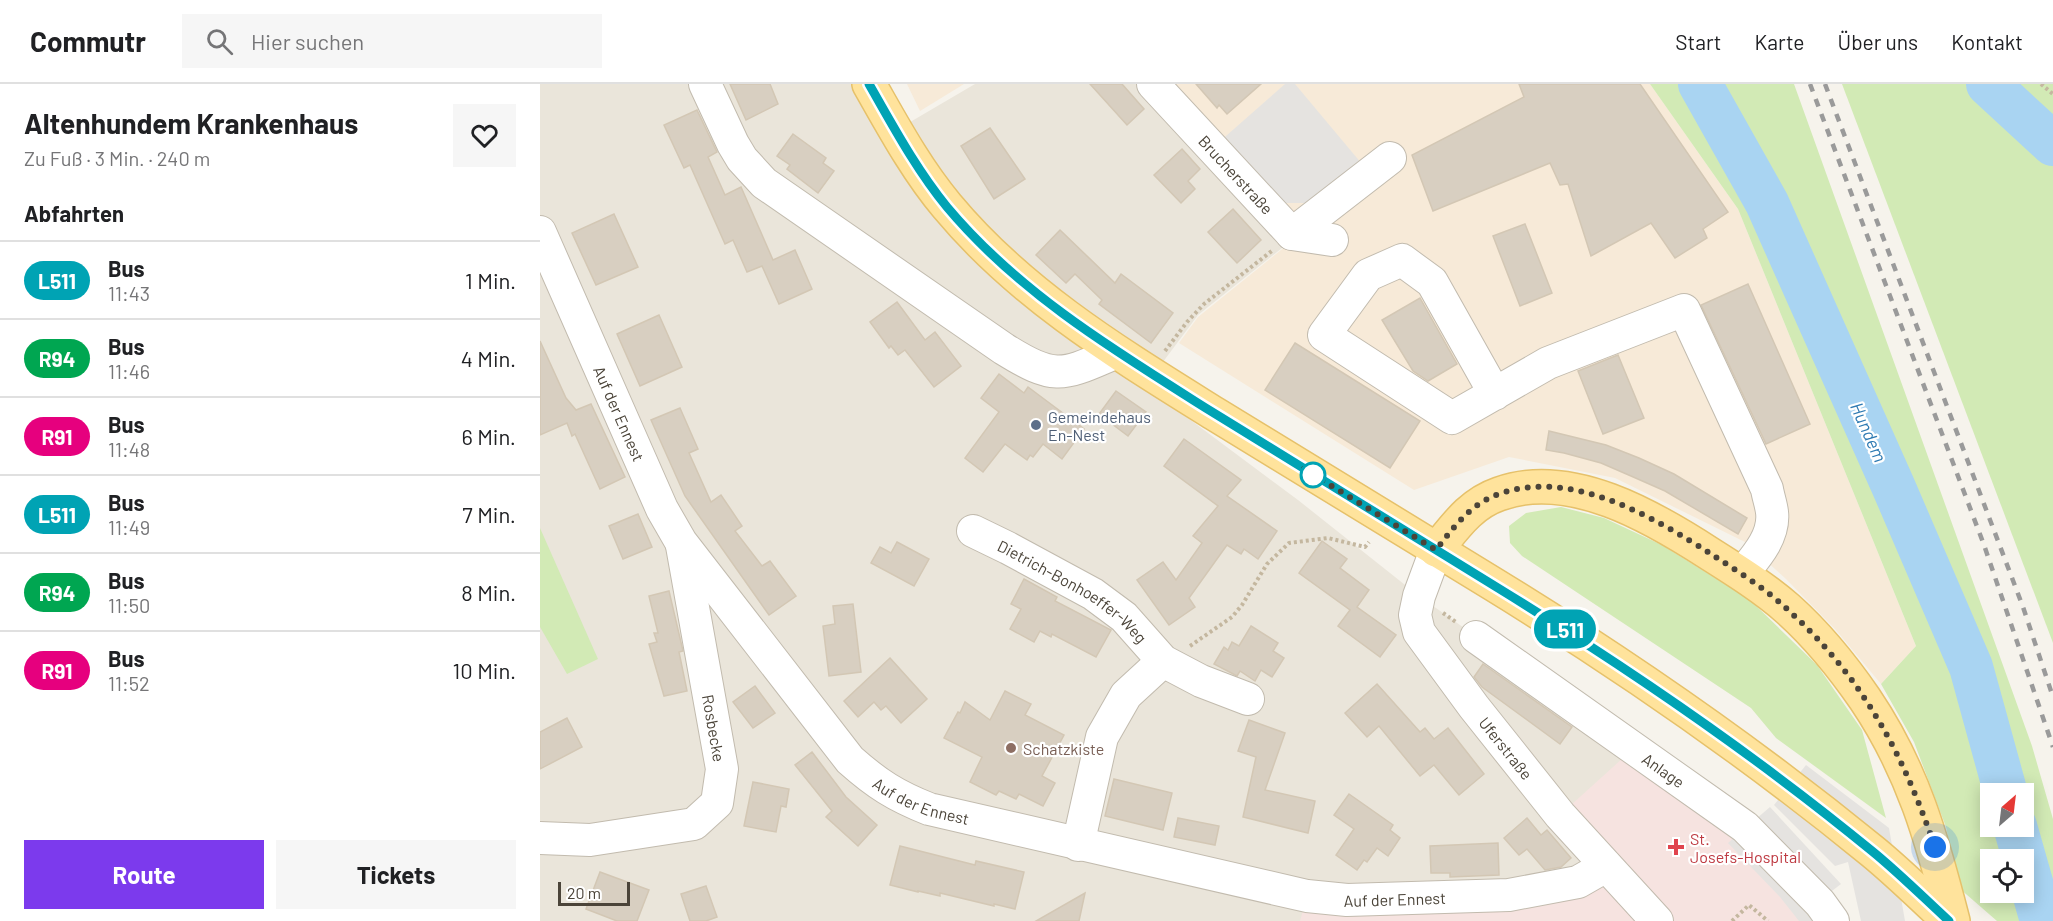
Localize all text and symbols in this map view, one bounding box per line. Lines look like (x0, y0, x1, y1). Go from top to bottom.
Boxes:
search box (182, 14, 602, 68)
text: Commutr (30, 24, 146, 58)
icon: search (203, 25, 236, 58)
text: Hier suchen (251, 28, 364, 54)
text: Start (1675, 29, 1722, 54)
text: Karte (1755, 29, 1805, 54)
text: Über uns (1838, 29, 1918, 54)
text: Kontakt (1951, 29, 2023, 54)
button: heart (453, 104, 516, 167)
text: Altenhundem Krankenhaus (24, 106, 358, 140)
street label: Brucherstraße (1195, 131, 1278, 218)
text: Zu Fuß · 3 Min. · 240 m (24, 146, 210, 170)
text: Abfahrten (24, 200, 124, 226)
text: Bus (108, 255, 145, 281)
text: 1 Min. (465, 267, 516, 293)
text: L511 (38, 268, 76, 293)
text: 11:43 (108, 281, 150, 305)
text: Bus (108, 333, 145, 359)
text: 4 Min. (461, 345, 516, 371)
text: R94 (39, 346, 75, 371)
text: 11:46 (108, 359, 150, 383)
street label: Auf der Ennest (591, 363, 649, 464)
water label: Hundem (1846, 399, 1892, 465)
place label: Gemeindehaus En-Nest (1048, 407, 1151, 444)
text: Bus (108, 411, 145, 437)
marker: Gemeindehaus En-Nest (1029, 418, 1043, 432)
text: 6 Min. (461, 423, 516, 449)
text: R91 (41, 424, 73, 449)
text: 11:48 (108, 437, 150, 461)
unlabelled marker (1300, 462, 1326, 488)
text: Bus (108, 489, 145, 515)
text: 7 Min. (462, 501, 516, 527)
text: L511 (38, 502, 76, 527)
text: 11:49 (108, 515, 150, 539)
street label: Dietrich-Bonhoeffer-Weg (995, 535, 1152, 646)
text: Bus (108, 567, 145, 593)
text: 8 Min. (461, 579, 516, 605)
text: R94 (39, 580, 75, 605)
text: 11:50 (108, 593, 150, 617)
line badge: L511 (1523, 610, 1607, 648)
text: L511 (1546, 617, 1584, 642)
text: Bus (108, 645, 145, 671)
text: 10 Min. (453, 657, 516, 683)
text: R91 (41, 658, 73, 683)
text: 11:52 (108, 671, 150, 695)
street label: Rosbecke (699, 693, 729, 763)
street label: Uferstraße (1476, 713, 1537, 783)
place label: Schatzkiste (1023, 739, 1104, 758)
marker: Schatzkiste (1004, 741, 1018, 755)
street label: Anlage (1639, 748, 1689, 791)
street label: Auf der Ennest (870, 773, 971, 827)
north arrow (1980, 783, 2034, 837)
map controls (1980, 783, 2034, 903)
place label: St. Josefs-Hospital (1690, 829, 1801, 866)
your location (1920, 832, 1950, 862)
marker: St. Josefs-Hospital (1667, 838, 1685, 856)
button: Route (24, 840, 264, 909)
button: Tickets (276, 840, 516, 909)
button: locate (1980, 849, 2034, 903)
scale bar (558, 879, 630, 906)
text: 20 m (567, 883, 601, 902)
street label: Auf der Ennest (1343, 887, 1446, 910)

